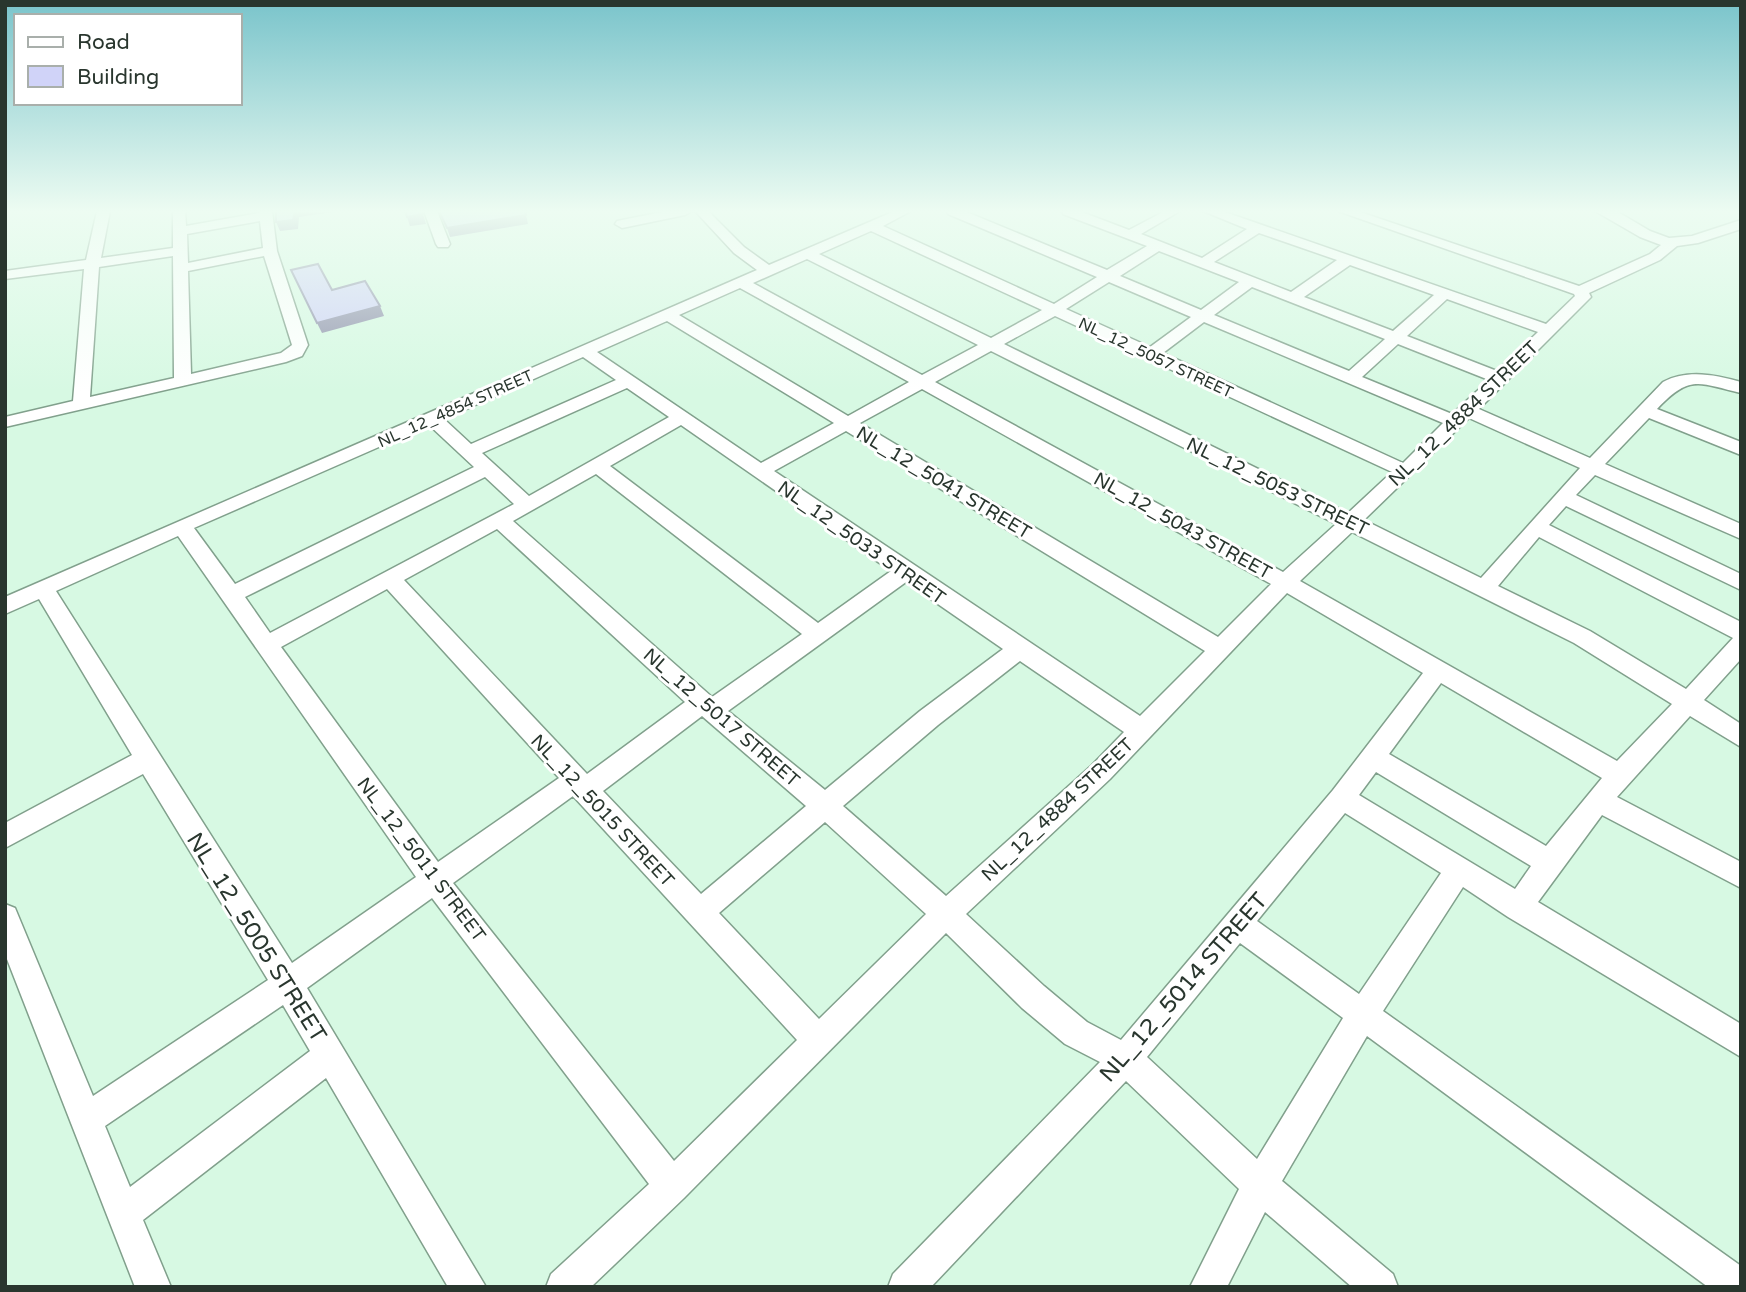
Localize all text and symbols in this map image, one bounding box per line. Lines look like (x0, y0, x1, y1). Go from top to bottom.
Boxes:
legend (14, 14, 242, 105)
text: Road (77, 30, 130, 55)
text: Building (77, 65, 159, 90)
street label: NL_12_5057 STREET (1075, 313, 1236, 403)
street label: NL_12_4884 STREET (1384, 336, 1543, 491)
street label: NL_12_4854 STREET (375, 366, 536, 452)
street label: NL_12_5041 STREET (852, 422, 1035, 544)
street label: NL_12_5053 STREET (1183, 433, 1373, 541)
street label: NL_12_5043 STREET (1090, 468, 1276, 584)
street label: NL_12_5033 STREET (773, 476, 950, 609)
street label: NL_12_5017 STREET (639, 644, 804, 792)
street label: NL_12_5015 STREET (526, 730, 679, 892)
street label: NL_12_4884 STREET (977, 733, 1138, 886)
street label: NL_12_5011 STREET (352, 773, 490, 946)
street label: NL_12_5005 STREET (180, 828, 332, 1048)
street label: NL_12_5014 STREET (1094, 887, 1274, 1088)

